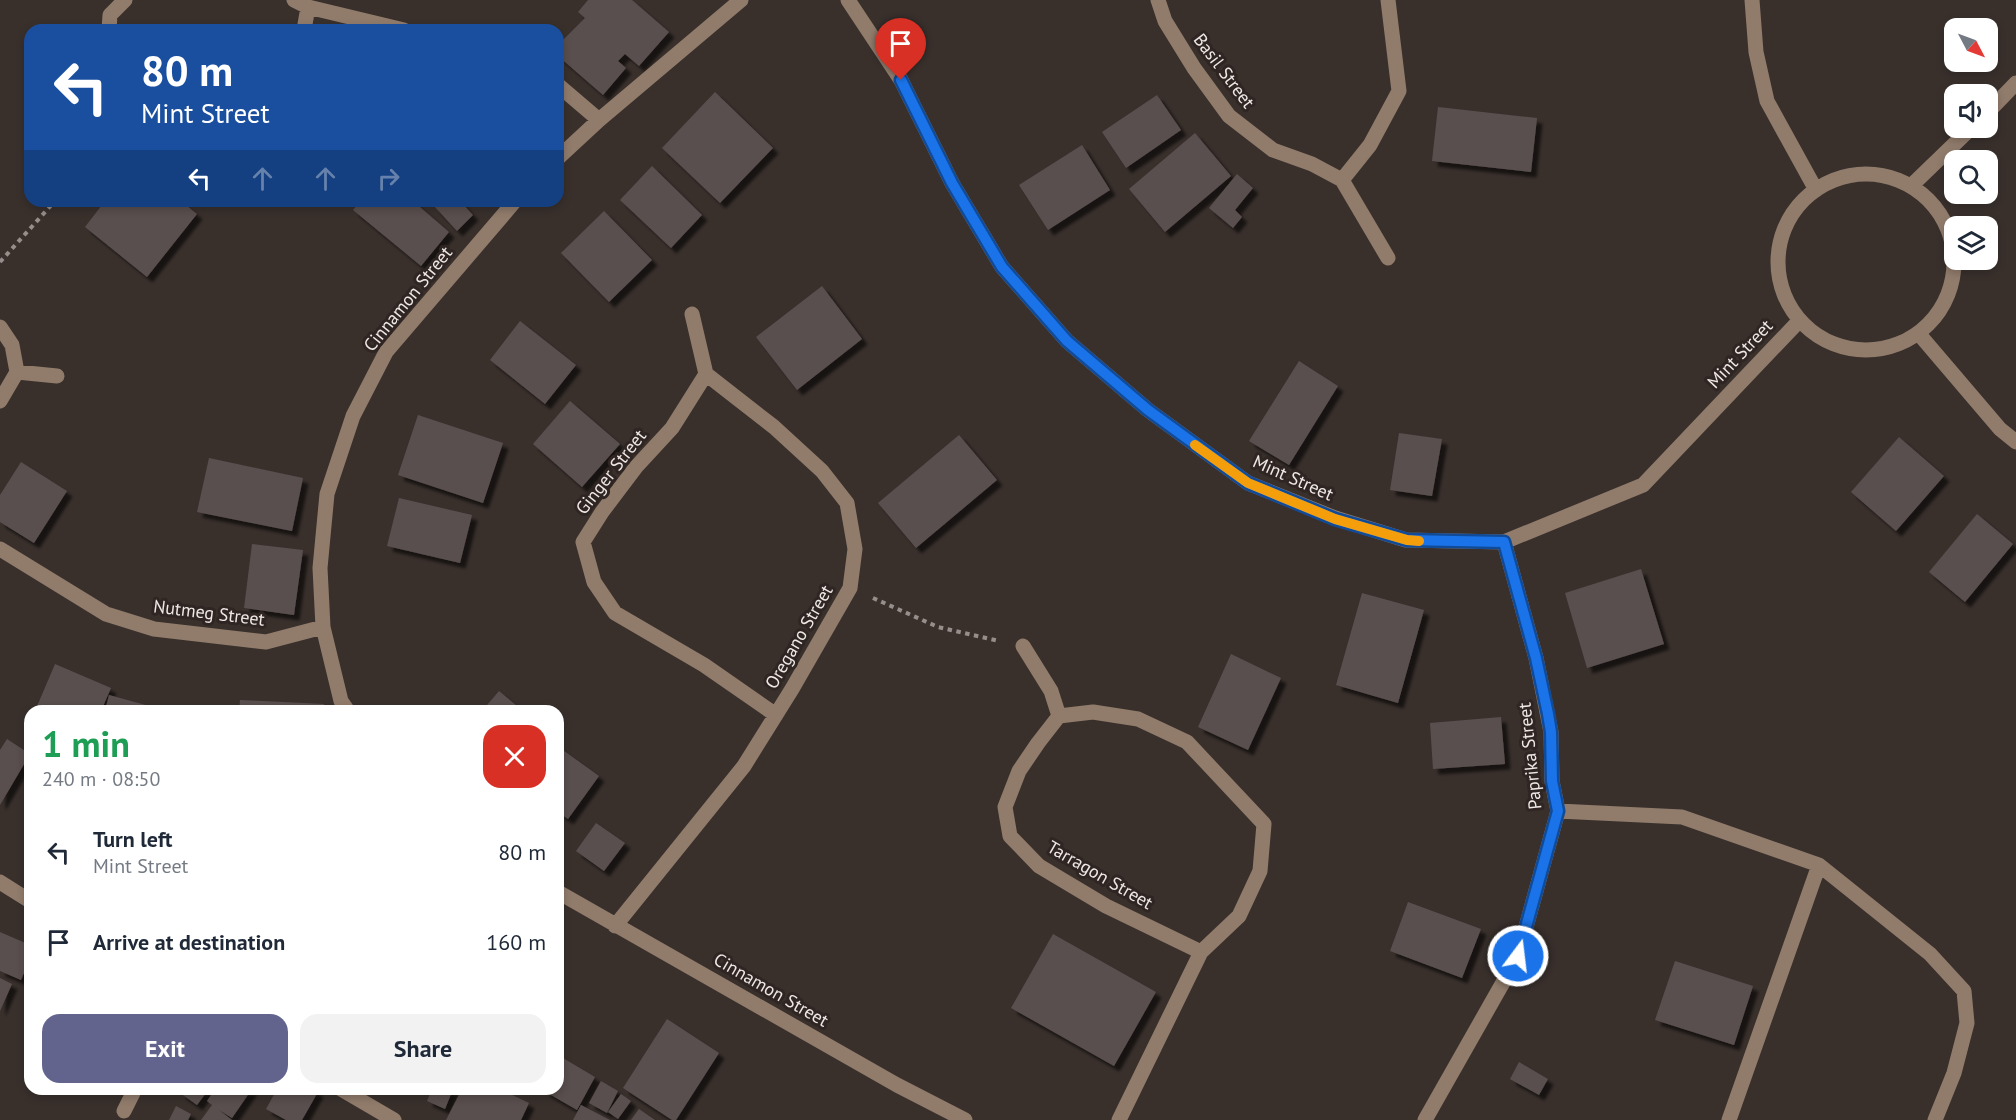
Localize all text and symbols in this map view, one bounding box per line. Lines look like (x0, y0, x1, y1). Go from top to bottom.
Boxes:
pin (875, 18, 926, 80)
north arrow (1944, 18, 1998, 72)
map controls (1944, 18, 1998, 270)
icon: arrive (884, 27, 917, 60)
street label: Basil Street (1189, 29, 1260, 113)
text: 80 m (141, 43, 233, 98)
icon: left (42, 48, 120, 126)
button: sound (1944, 84, 1998, 138)
text: Mint Street (141, 96, 270, 130)
button: search (1944, 150, 1998, 204)
icon: left (183, 162, 216, 195)
icon: ahead (246, 162, 279, 195)
icon: ahead (309, 162, 342, 195)
icon: right (372, 162, 405, 195)
button: layers (1944, 216, 1998, 270)
street label: Cinnamon Street (358, 241, 457, 356)
street label: Mint Street (1702, 314, 1777, 393)
street label: Ginger Street (570, 425, 651, 519)
street label: Mint Street (1249, 450, 1337, 505)
street label: Oregano Street (760, 581, 838, 693)
street label: Nutmeg Street (152, 594, 266, 631)
street label: Paprika Street (1512, 701, 1547, 811)
text: 1 min (42, 720, 130, 767)
button: close (483, 725, 546, 788)
text: 240 m · 08:50 (42, 766, 160, 792)
text: Turn left (93, 825, 173, 853)
street label: Tarragon Street (1043, 835, 1157, 914)
icon: left (42, 836, 75, 869)
text: 80 m (498, 838, 546, 866)
text: Mint Street (93, 853, 188, 879)
position arrow (1486, 924, 1550, 988)
icon: arrive (42, 926, 75, 959)
text: Arrive at destination (93, 928, 285, 956)
text: 160 m (486, 928, 546, 956)
street label: Cinnamon Street (710, 947, 833, 1032)
button: Exit (42, 1014, 288, 1083)
button: Share (300, 1014, 546, 1083)

